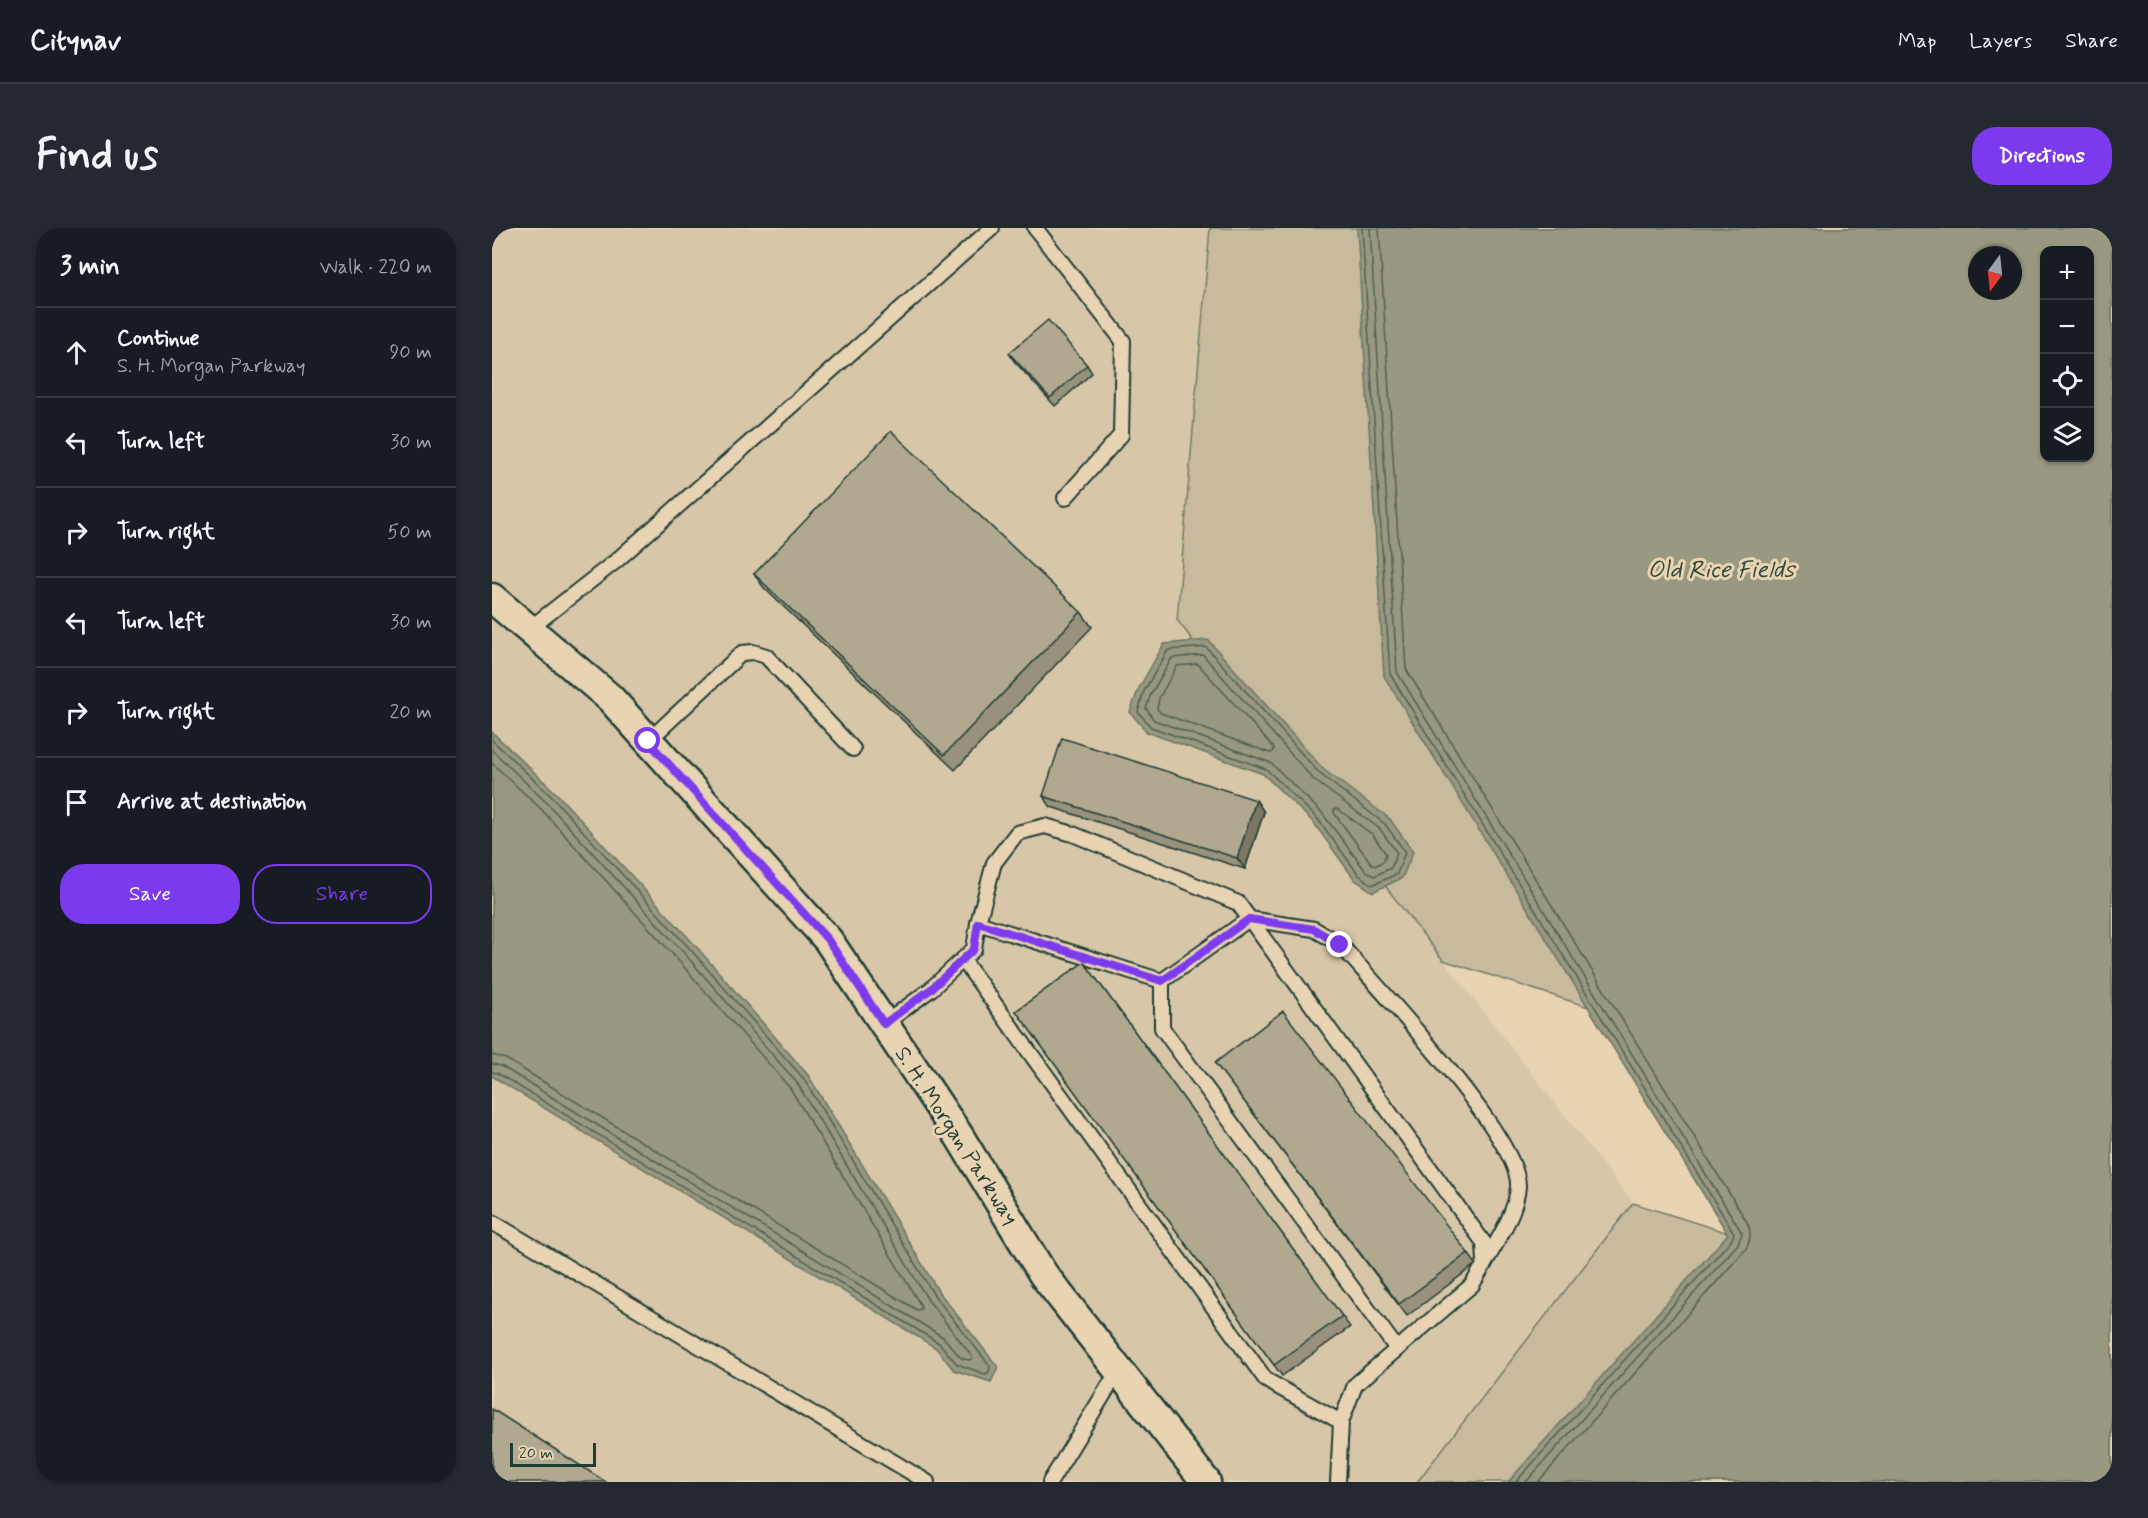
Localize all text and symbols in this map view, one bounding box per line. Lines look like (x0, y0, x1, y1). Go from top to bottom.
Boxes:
text: Citynav (30, 23, 121, 60)
text: Map (1898, 27, 1936, 55)
text: Layers (1969, 27, 2032, 55)
text: Share (2065, 27, 2118, 55)
button: Directions (1972, 127, 2112, 185)
text: Find us (36, 129, 158, 184)
north arrow (1968, 246, 2022, 300)
map controls (2040, 246, 2094, 462)
button: + (2040, 246, 2094, 300)
text: 3 min (60, 250, 120, 284)
text: Walk · 220 m (320, 254, 432, 281)
button: − (2040, 300, 2094, 354)
text: Continue (117, 325, 199, 353)
icon: ahead (60, 336, 93, 369)
text: 90 m (389, 339, 432, 366)
text: S. H. Morgan Parkway (117, 353, 306, 380)
button: locate (2040, 354, 2094, 408)
button: layers (2040, 408, 2094, 462)
icon: left (60, 426, 93, 459)
text: Turn left (117, 428, 205, 456)
text: 30 m (390, 429, 432, 456)
icon: right (60, 516, 93, 549)
text: Turn right (117, 518, 215, 546)
text: 50 m (387, 519, 432, 546)
water label: Old Rice Fields (1647, 555, 1797, 586)
icon: left (60, 606, 93, 639)
text: Turn left (117, 608, 205, 636)
text: 30 m (390, 609, 432, 636)
icon: right (60, 696, 93, 729)
text: Turn right (117, 698, 215, 726)
text: 20 m (389, 699, 432, 726)
route start (634, 727, 660, 753)
icon: arrive (60, 786, 93, 819)
text: Arrive at destination (117, 788, 307, 816)
button: Save (60, 864, 240, 924)
button: Share (252, 864, 432, 924)
route end (1326, 931, 1352, 957)
street label: S. H. Morgan Parkway (885, 1041, 1024, 1232)
scale bar (510, 1440, 596, 1468)
text: 20 m (519, 1443, 553, 1464)

